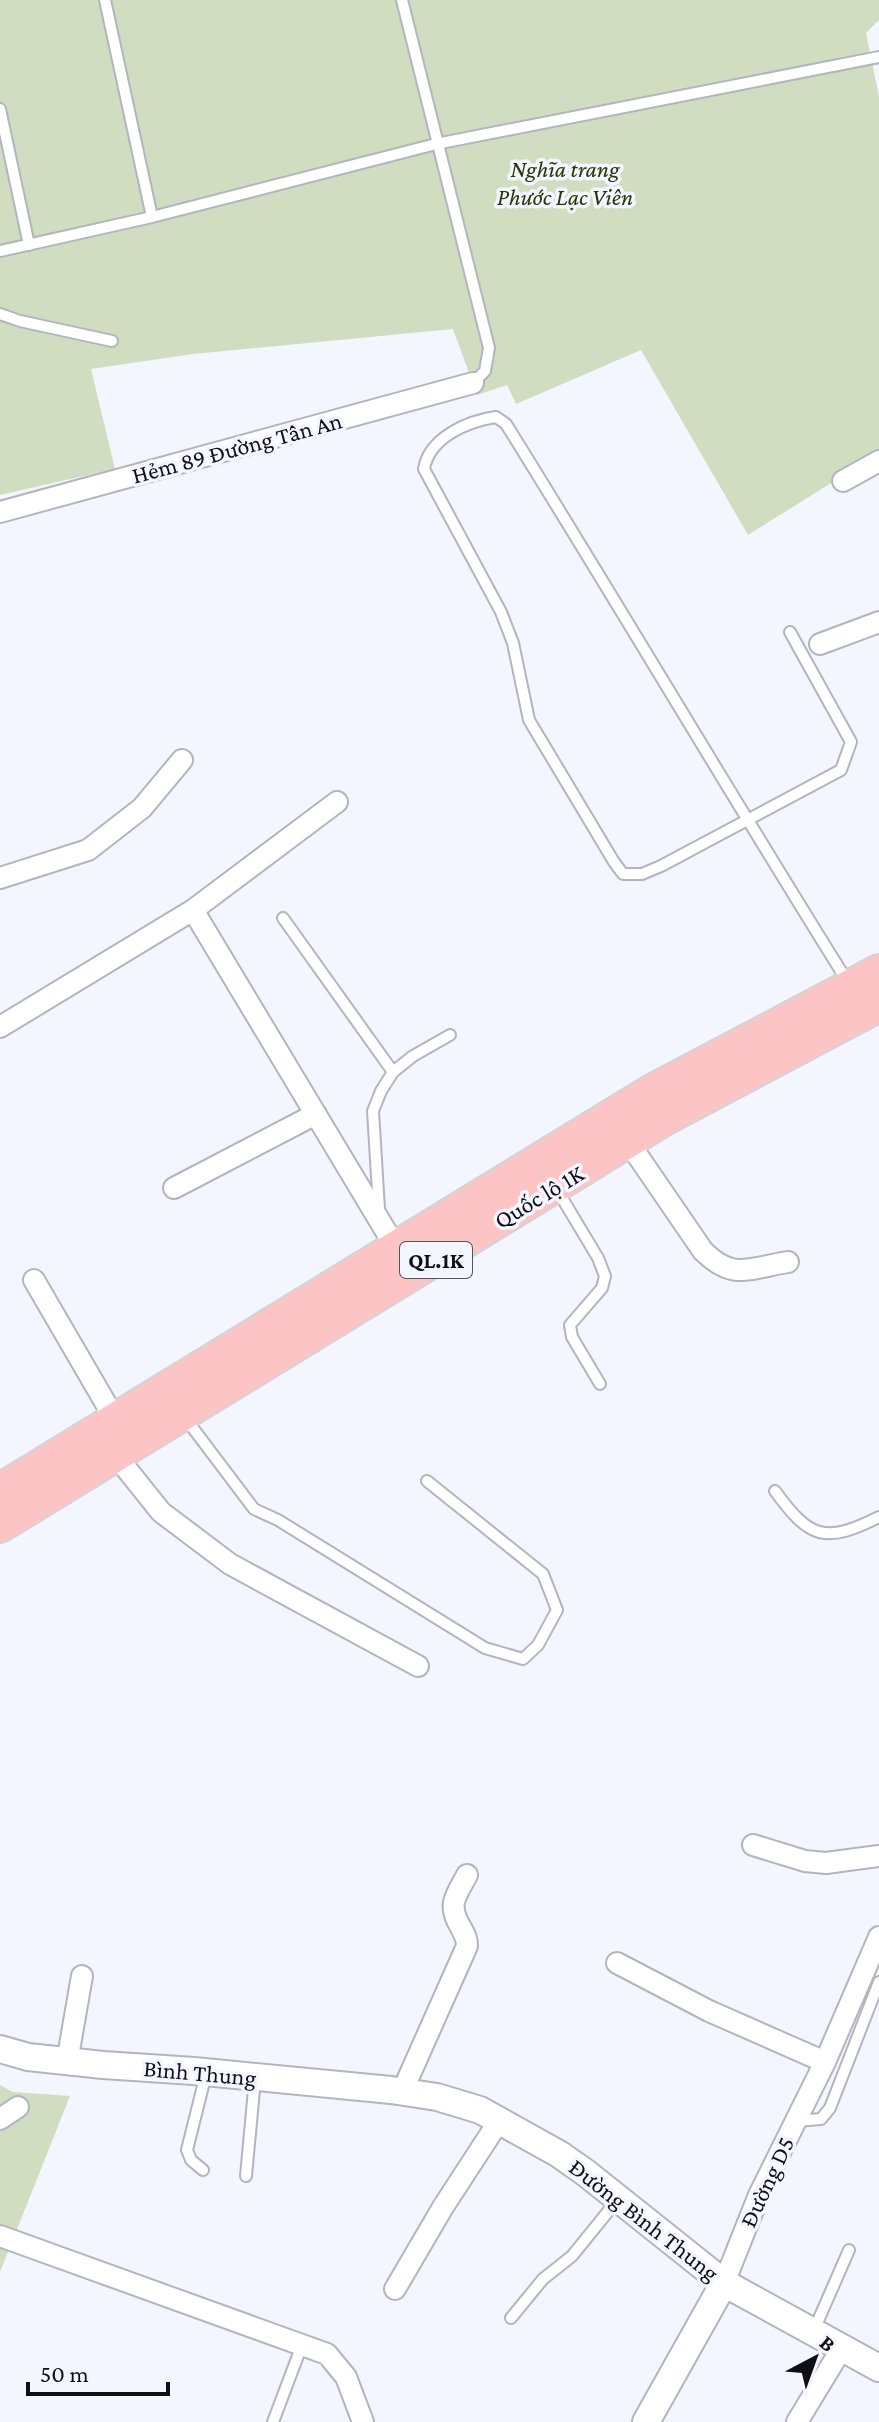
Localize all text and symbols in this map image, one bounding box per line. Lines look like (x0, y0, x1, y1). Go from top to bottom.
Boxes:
park label: Nghĩa trang Phước Lạc Viên (497, 155, 633, 210)
street label: Hẻm 89 Đường Tân An (129, 406, 345, 489)
street label: Quốc lộ 1K (489, 1159, 589, 1234)
road number: QL.1K (400, 1242, 472, 1278)
street label: Bình Thung (143, 2054, 258, 2091)
street label: Đường D5 (734, 2132, 799, 2231)
street label: Đường Bình Thung (564, 2153, 725, 2287)
north arrow (775, 2318, 855, 2398)
text: B (815, 2330, 841, 2357)
scale bar (28, 2346, 168, 2396)
text: 50 m (40, 2360, 89, 2387)

